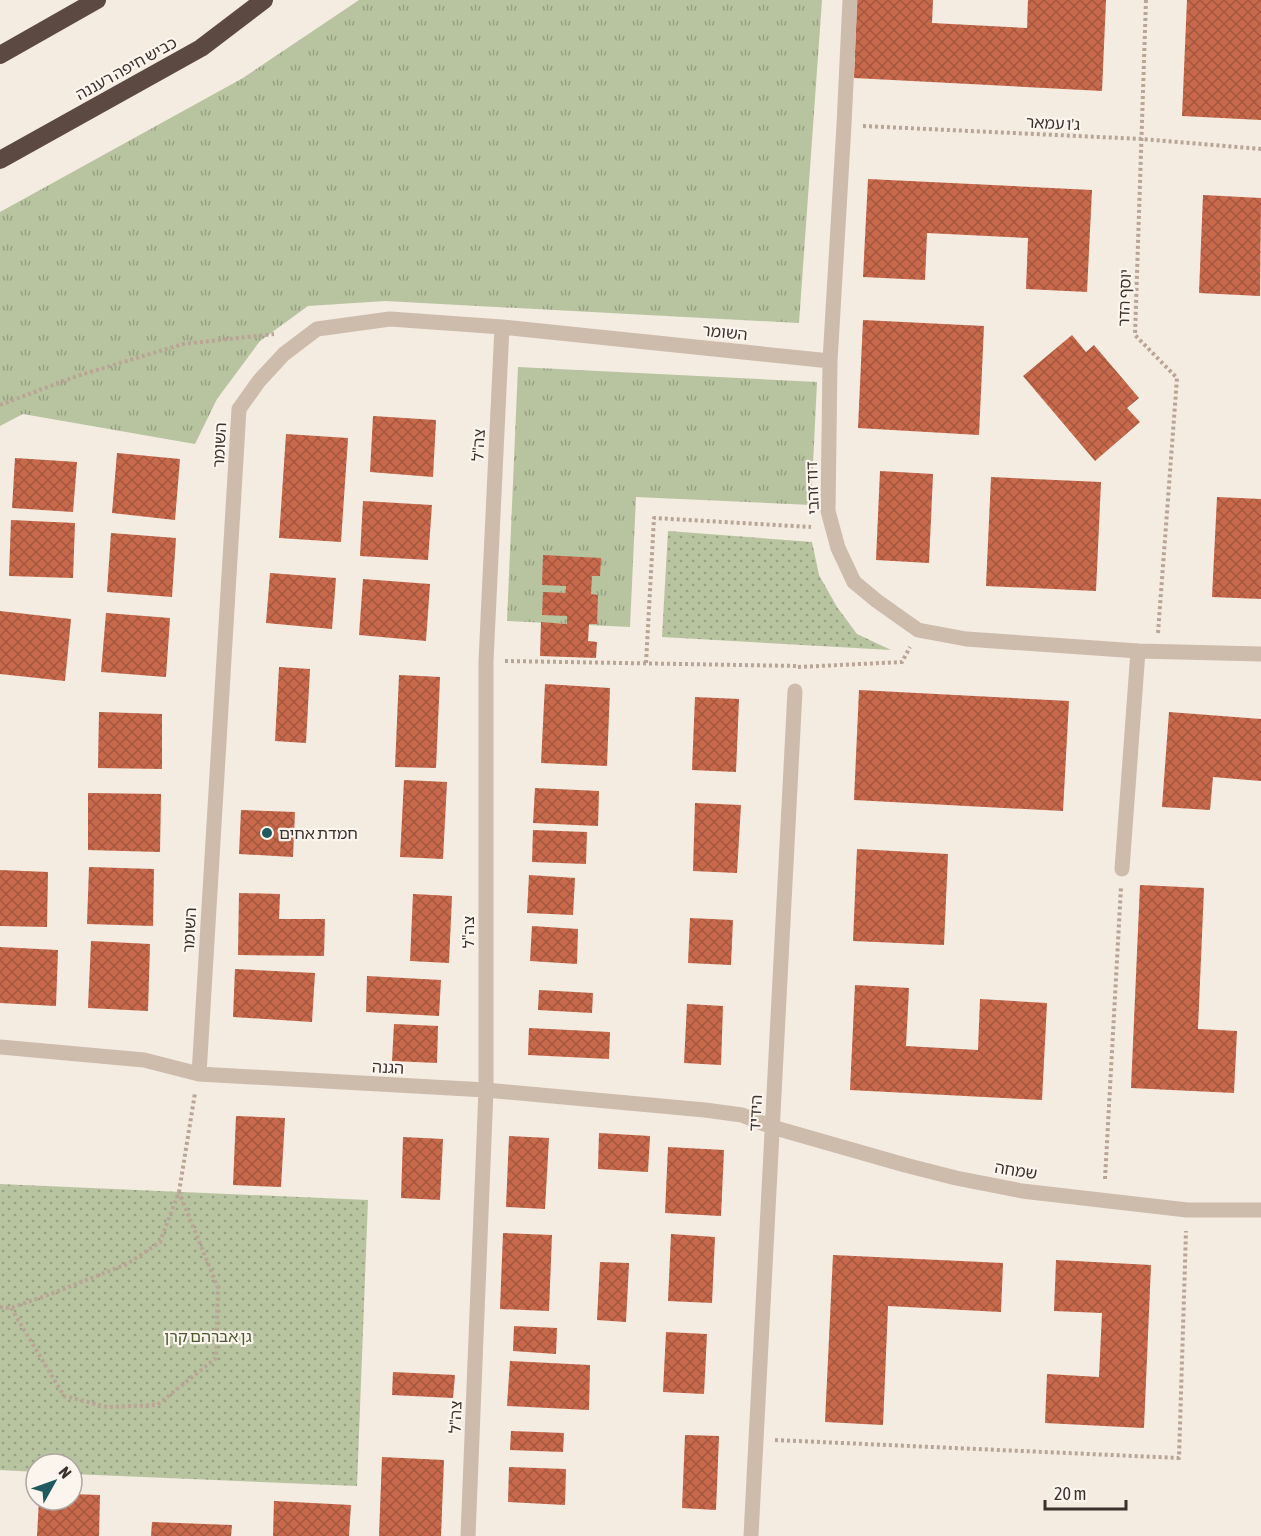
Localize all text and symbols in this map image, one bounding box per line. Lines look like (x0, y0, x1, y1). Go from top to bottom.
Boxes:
street label: כביש חיפה רעננה (72, 33, 180, 103)
street label: ג'ו עמאר (1025, 113, 1081, 133)
street label: יוסף הדר (1114, 269, 1134, 327)
street label: השומר (701, 321, 749, 343)
street label: השומר (209, 422, 229, 468)
street label: צה"ל (468, 428, 488, 462)
street label: דוד זהבי (802, 461, 822, 515)
place label: חמדת אחים (279, 824, 358, 842)
marker: חמדת אחים (260, 826, 274, 840)
street label: השומר (179, 907, 199, 953)
street label: צה"ל (459, 916, 477, 948)
street label: הגנה (371, 1057, 405, 1077)
street label: הידיד (745, 1094, 765, 1132)
street label: שמחה (993, 1158, 1039, 1182)
park label: גן אברהם קרן (164, 1327, 252, 1345)
street label: צה"ל (445, 1400, 465, 1434)
north arrow (24, 1452, 84, 1512)
text: N (56, 1463, 75, 1482)
scale bar (1045, 1473, 1126, 1511)
text: 20 m (1054, 1483, 1086, 1504)

